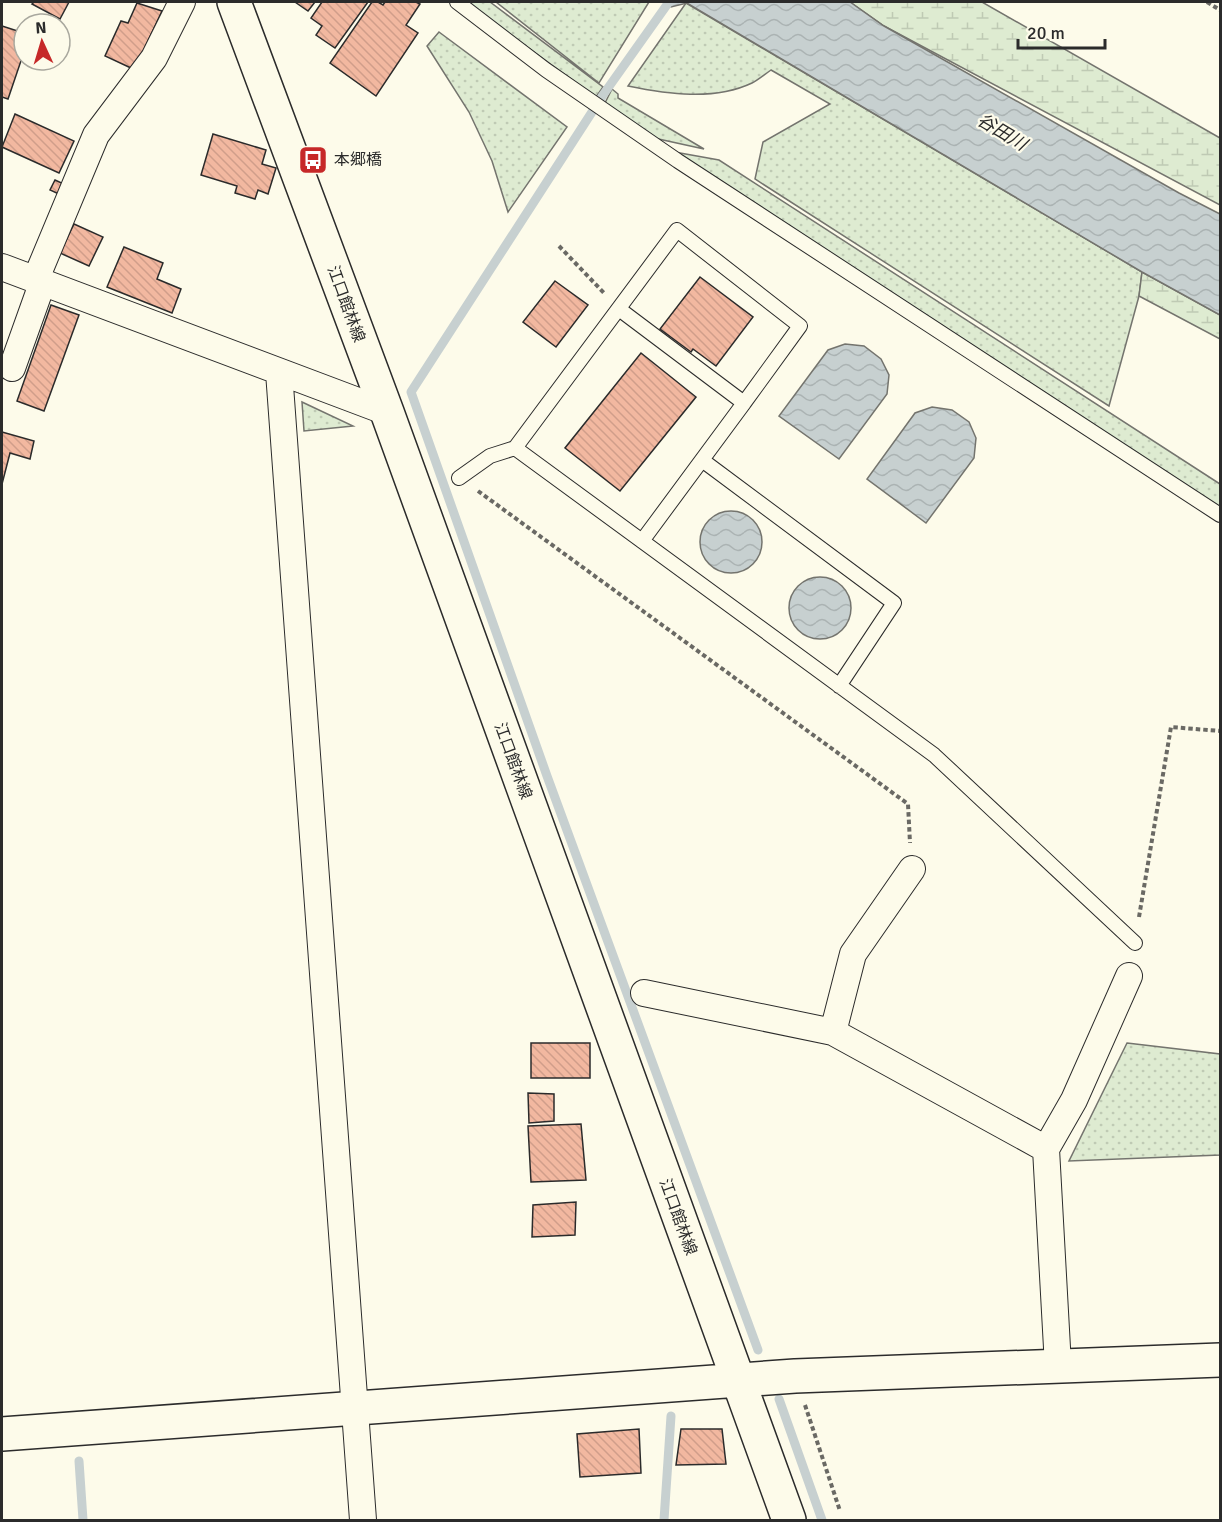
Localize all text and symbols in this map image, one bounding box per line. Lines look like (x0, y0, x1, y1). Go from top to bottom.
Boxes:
north arrow (12, 12, 72, 72)
scale bar (1018, 12, 1105, 50)
text: N (35, 18, 47, 38)
text: 20 m (1027, 22, 1065, 44)
water label: 谷田川 (973, 109, 1033, 156)
bus stop icon: 本郷橋 (297, 144, 329, 176)
place label: 本郷橋 (334, 150, 382, 170)
street label: 江口館林線 (323, 263, 369, 345)
street label: 江口館林線 (490, 720, 536, 802)
street label: 江口館林線 (655, 1176, 701, 1258)

